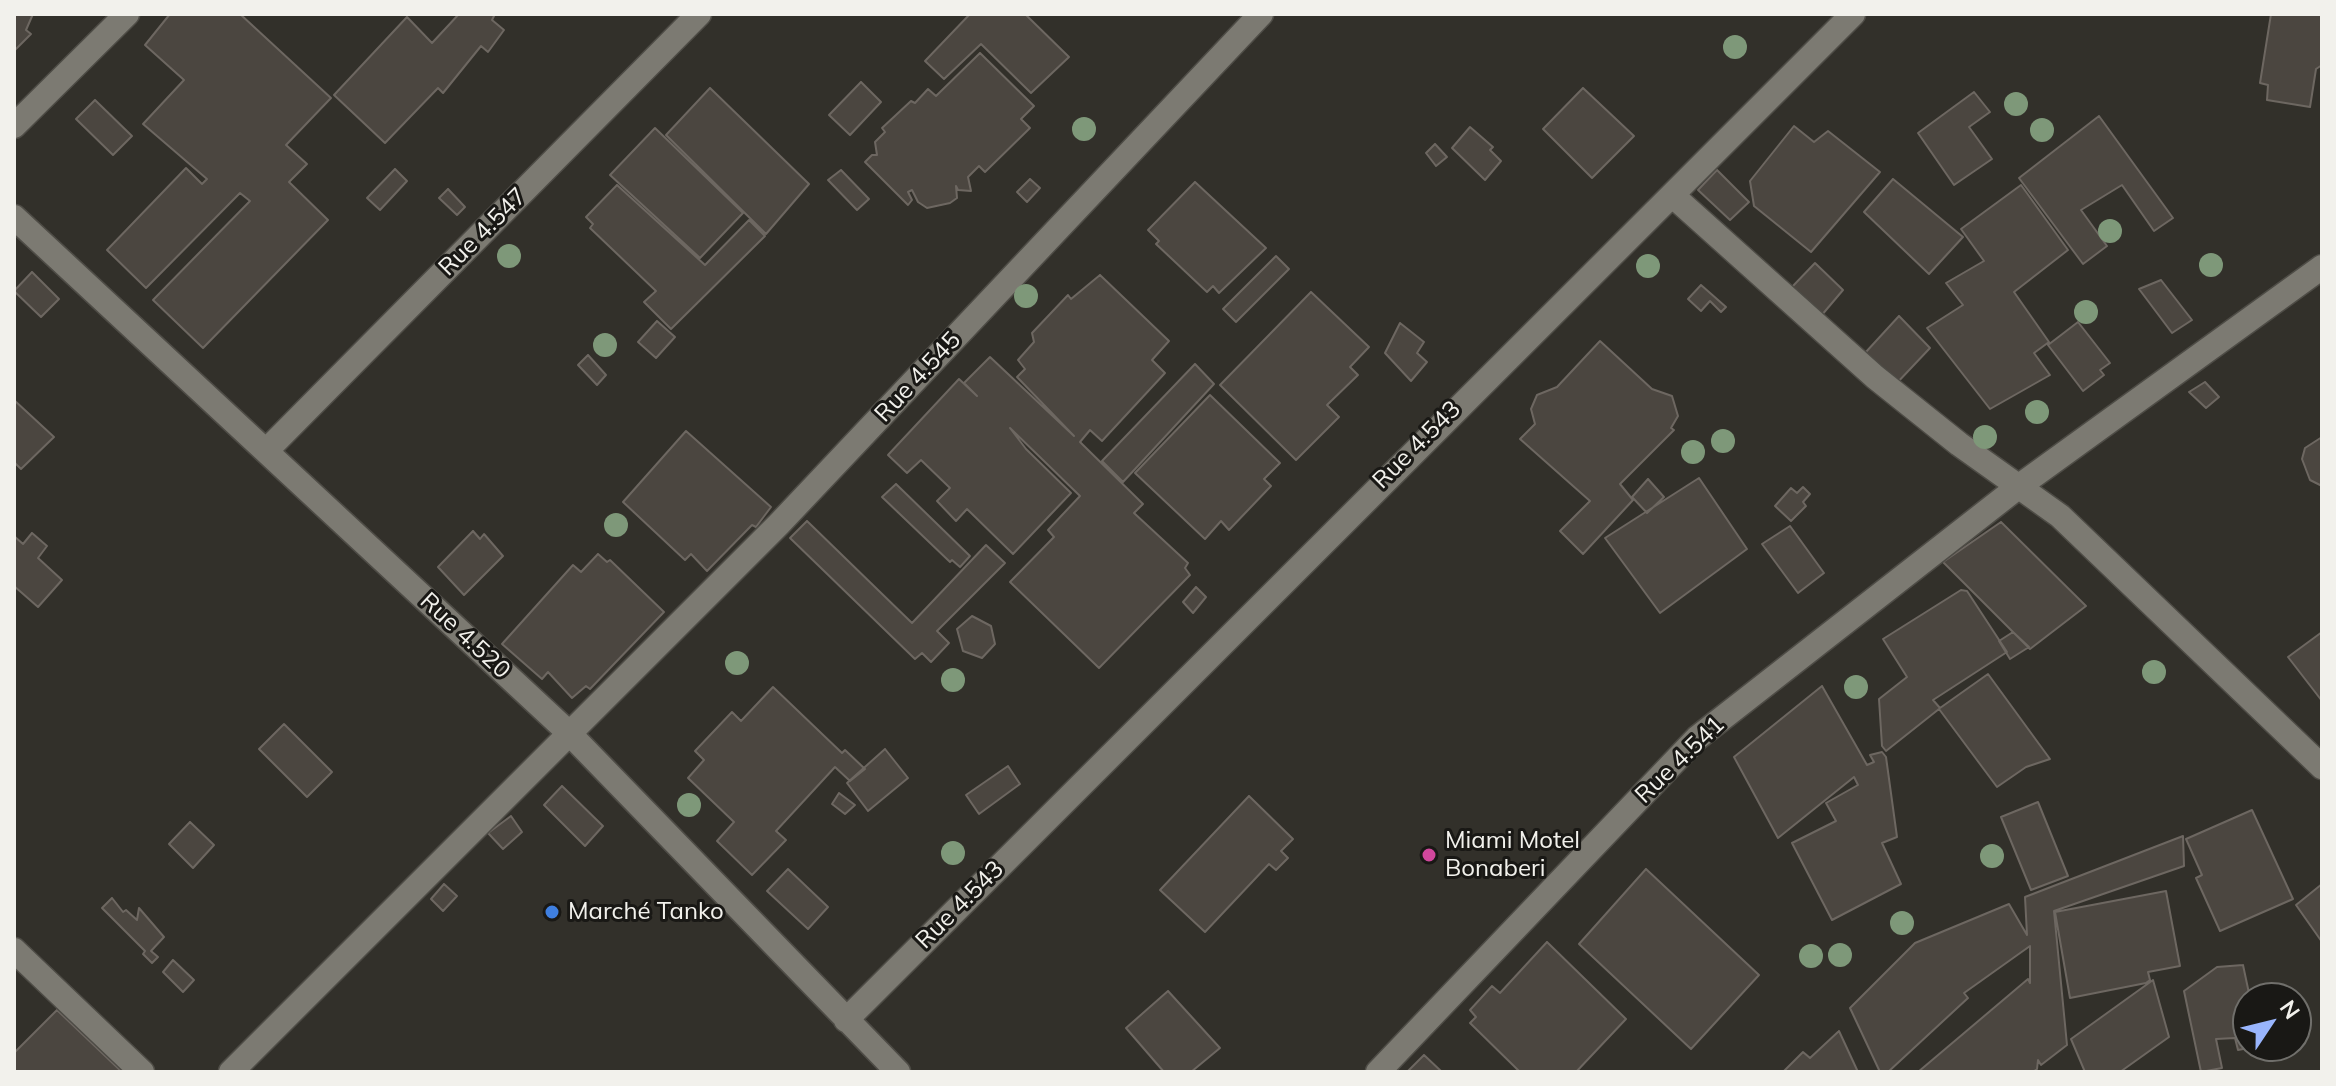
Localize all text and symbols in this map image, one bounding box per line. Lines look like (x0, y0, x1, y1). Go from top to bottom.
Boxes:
street label: Rue 4.547 (433, 182, 533, 282)
street label: Rue 4.545 (869, 326, 967, 428)
street label: Rue 4.543 (1367, 395, 1467, 495)
street label: Rue 4.520 (414, 587, 516, 685)
street label: Rue 4.541 (1629, 710, 1731, 810)
place label: Miami Motel Bonaberi (1445, 827, 1580, 883)
marker: Miami Motel Bonaberi (1420, 846, 1438, 864)
street label: Rue 4.543 (910, 855, 1010, 955)
place label: Marché Tanko (568, 898, 724, 926)
marker: Marché Tanko (543, 903, 561, 921)
north arrow (2232, 982, 2312, 1062)
text: N (2274, 995, 2306, 1024)

